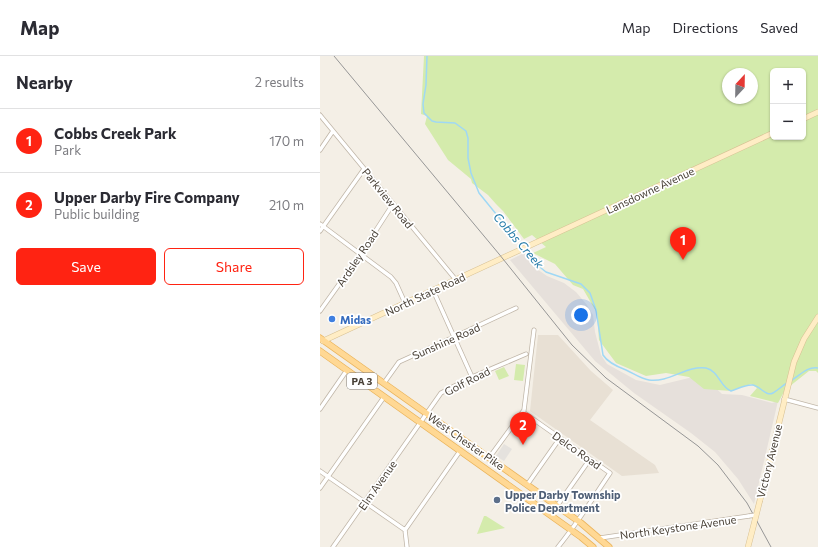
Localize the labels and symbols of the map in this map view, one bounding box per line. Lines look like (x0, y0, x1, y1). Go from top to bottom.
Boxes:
north arrow (722, 68, 758, 104)
street label: Lansdowne Avenue (604, 164, 696, 216)
street label: Parkview Road (360, 165, 416, 231)
water label: Cobbs Creek (491, 209, 547, 271)
street label: Ardsley Road (333, 227, 381, 289)
pin: 1 (670, 227, 696, 260)
street label: North State Road (383, 270, 467, 318)
your location (571, 305, 591, 325)
place label: Midas (340, 313, 371, 326)
marker: Midas (327, 314, 337, 324)
street label: Sunshine Road (410, 320, 482, 362)
street label: Golf Road (442, 364, 492, 398)
road number: PA 3 (347, 373, 377, 389)
street label: West Chester Pike (425, 410, 507, 472)
pin: 2 (510, 412, 536, 445)
street label: Victory Avenue (754, 423, 785, 499)
street label: Delco Road (550, 428, 604, 472)
street label: Elm Avenue (355, 457, 399, 512)
place label: Upper Darby Township Police Department (505, 488, 621, 514)
marker: Upper Darby Township Police Department (492, 495, 502, 505)
street label: North Keystone Avenue (619, 512, 737, 542)

